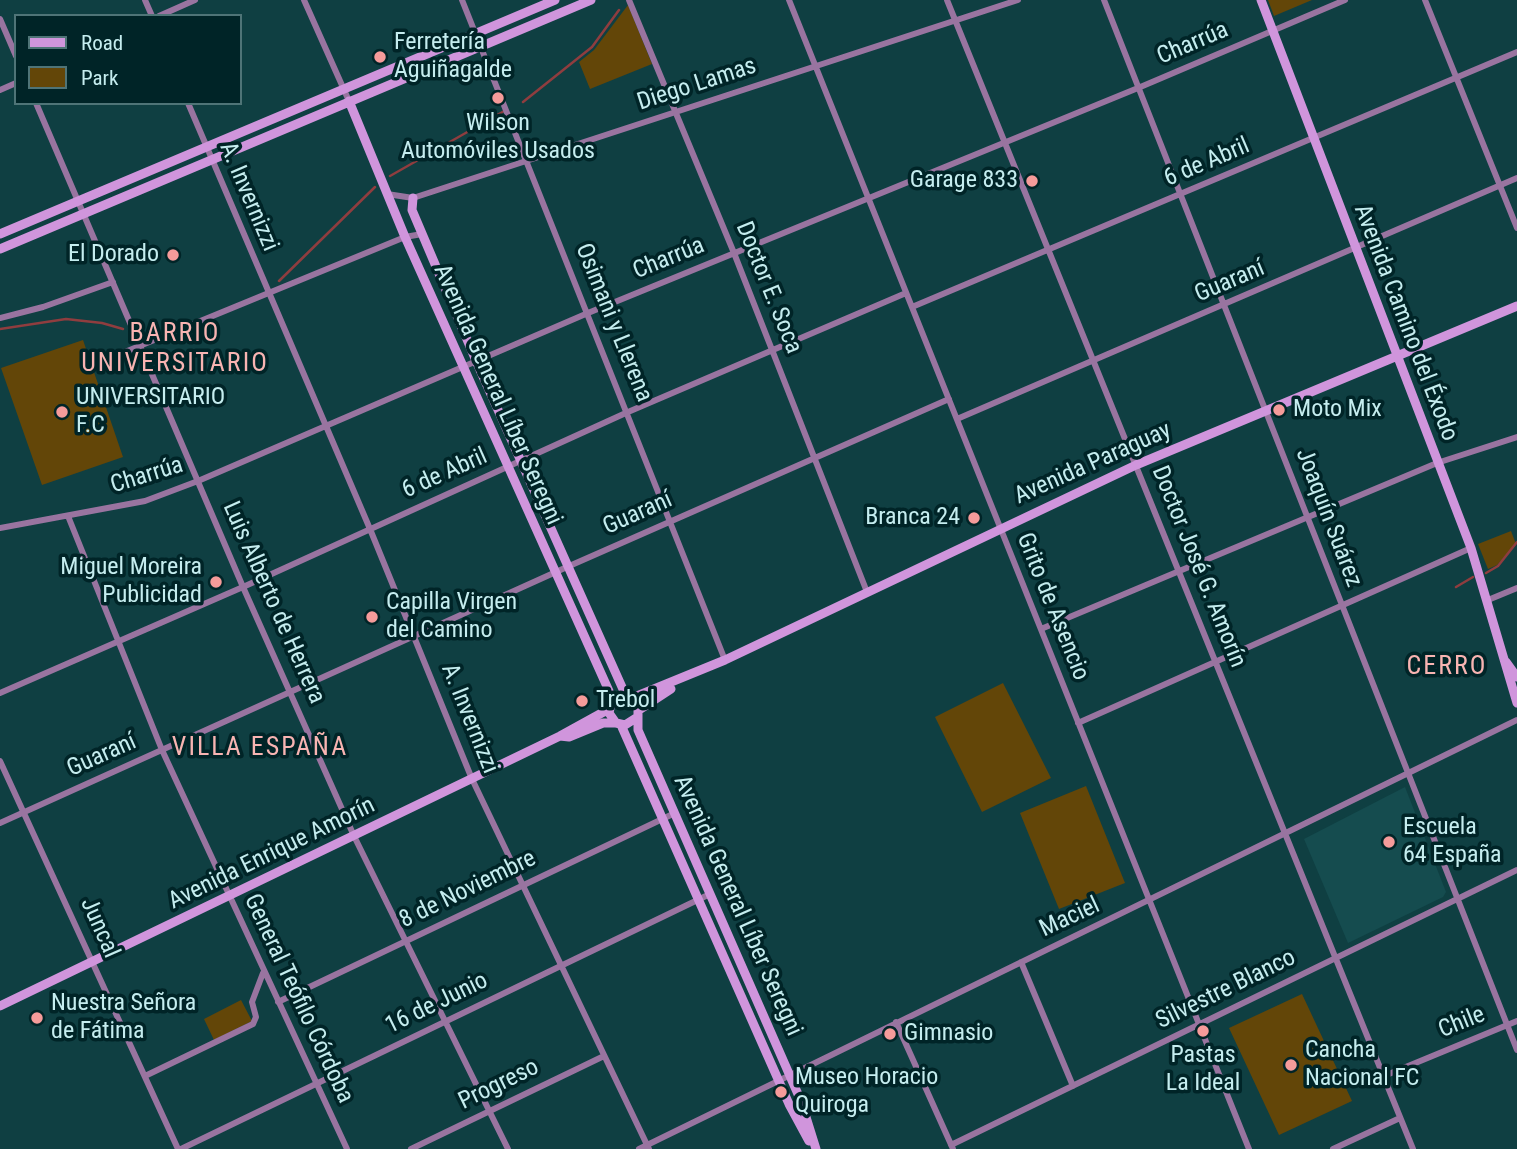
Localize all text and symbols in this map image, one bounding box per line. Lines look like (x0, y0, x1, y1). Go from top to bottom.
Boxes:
legend (14, 14, 242, 105)
street label: Charrúa (1153, 16, 1233, 72)
place label: Ferretería Aguiñagalde (394, 29, 512, 85)
text: Road (81, 31, 123, 55)
marker: Ferretería Aguiñagalde (372, 49, 388, 65)
street label: Diego Lamas (634, 52, 760, 118)
text: Park (81, 66, 118, 90)
marker: Wilson Automóviles Usados (490, 90, 506, 106)
place label: Wilson Automóviles Usados (401, 110, 595, 166)
street label: 6 de Abril (1160, 132, 1254, 194)
street label: A. Invernizzi (212, 138, 284, 256)
place label: Garage 833 (910, 167, 1018, 195)
marker: Garage 833 (1024, 173, 1040, 189)
street label: Avenida Camino del Éxodo (1347, 201, 1463, 445)
street label: Doctor E. Soca (729, 218, 807, 358)
street label: Charrúa (629, 232, 709, 286)
street label: Osimani y Llerena (568, 240, 658, 406)
place label: El Dorado (68, 241, 159, 269)
marker: El Dorado (165, 247, 181, 263)
street label: Guaraní (1191, 255, 1269, 309)
street label: Avenida General Líber Seregni (426, 260, 568, 530)
district label: BARRIO UNIVERSITARIO (83, 318, 267, 380)
place label: UNIVERSITARIO F.C (76, 384, 225, 440)
place label: Moto Mix (1293, 396, 1382, 424)
marker: Moto Mix (1271, 402, 1287, 418)
marker: UNIVERSITARIO F.C (54, 404, 70, 420)
street label: Avenida Paraguay (1010, 417, 1176, 511)
street label: 6 de Abril (398, 443, 492, 505)
street label: Joaquín Suárez (1288, 445, 1368, 591)
street label: Charrúa (107, 451, 187, 501)
street label: Doctor José G. Amorín (1144, 462, 1252, 672)
street label: Guaraní (599, 486, 677, 542)
street label: Luis Alberto de Herrera (216, 498, 330, 708)
place label: Branca 24 (865, 504, 960, 532)
marker: Branca 24 (966, 510, 982, 526)
street label: Grito de Asencio (1009, 529, 1095, 685)
place label: Miguel Moreira Publicidad (60, 554, 202, 610)
marker: Miguel Moreira Publicidad (208, 574, 224, 590)
place label: Capilla Virgen del Camino (386, 589, 517, 645)
marker: Capilla Virgen del Camino (364, 609, 380, 625)
district label: CERRO (1407, 651, 1487, 683)
street label: A. Invernizzi (434, 660, 504, 778)
place label: Trebol (596, 687, 655, 715)
marker: Trebol (574, 693, 590, 709)
street label: Guaraní (63, 728, 141, 784)
district label: VILLA ESPAÑA (173, 732, 347, 764)
street label: Avenida General Líber Seregni (666, 771, 808, 1041)
street label: Avenida Enrique Amorín (164, 792, 380, 916)
place label: Escuela 64 España (1403, 814, 1502, 870)
marker: Escuela 64 España (1381, 834, 1397, 850)
street label: 8 de Noviembre (395, 845, 541, 935)
street label: General Teófilo Córdoba (237, 890, 359, 1108)
street label: Maciel (1035, 892, 1105, 944)
street label: Juncal (73, 893, 125, 963)
street label: Silvestre Blanco (1152, 944, 1300, 1036)
street label: 16 de Junio (381, 967, 493, 1041)
place label: Nuestra Señora de Fátima (51, 990, 196, 1046)
street label: Chile (1435, 1001, 1489, 1045)
marker: Nuestra Señora de Fátima (29, 1010, 45, 1026)
place label: Gimnasio (904, 1020, 993, 1048)
marker: Pastas La Ideal (1195, 1023, 1211, 1039)
marker: Gimnasio (882, 1026, 898, 1042)
place label: Cancha Nacional FC (1305, 1037, 1419, 1093)
place label: Pastas La Ideal (1166, 1042, 1240, 1098)
street label: Progreso (454, 1053, 544, 1117)
marker: Cancha Nacional FC (1283, 1057, 1299, 1073)
place label: Museo Horacio Quiroga (795, 1064, 938, 1120)
marker: Museo Horacio Quiroga (773, 1084, 789, 1100)

